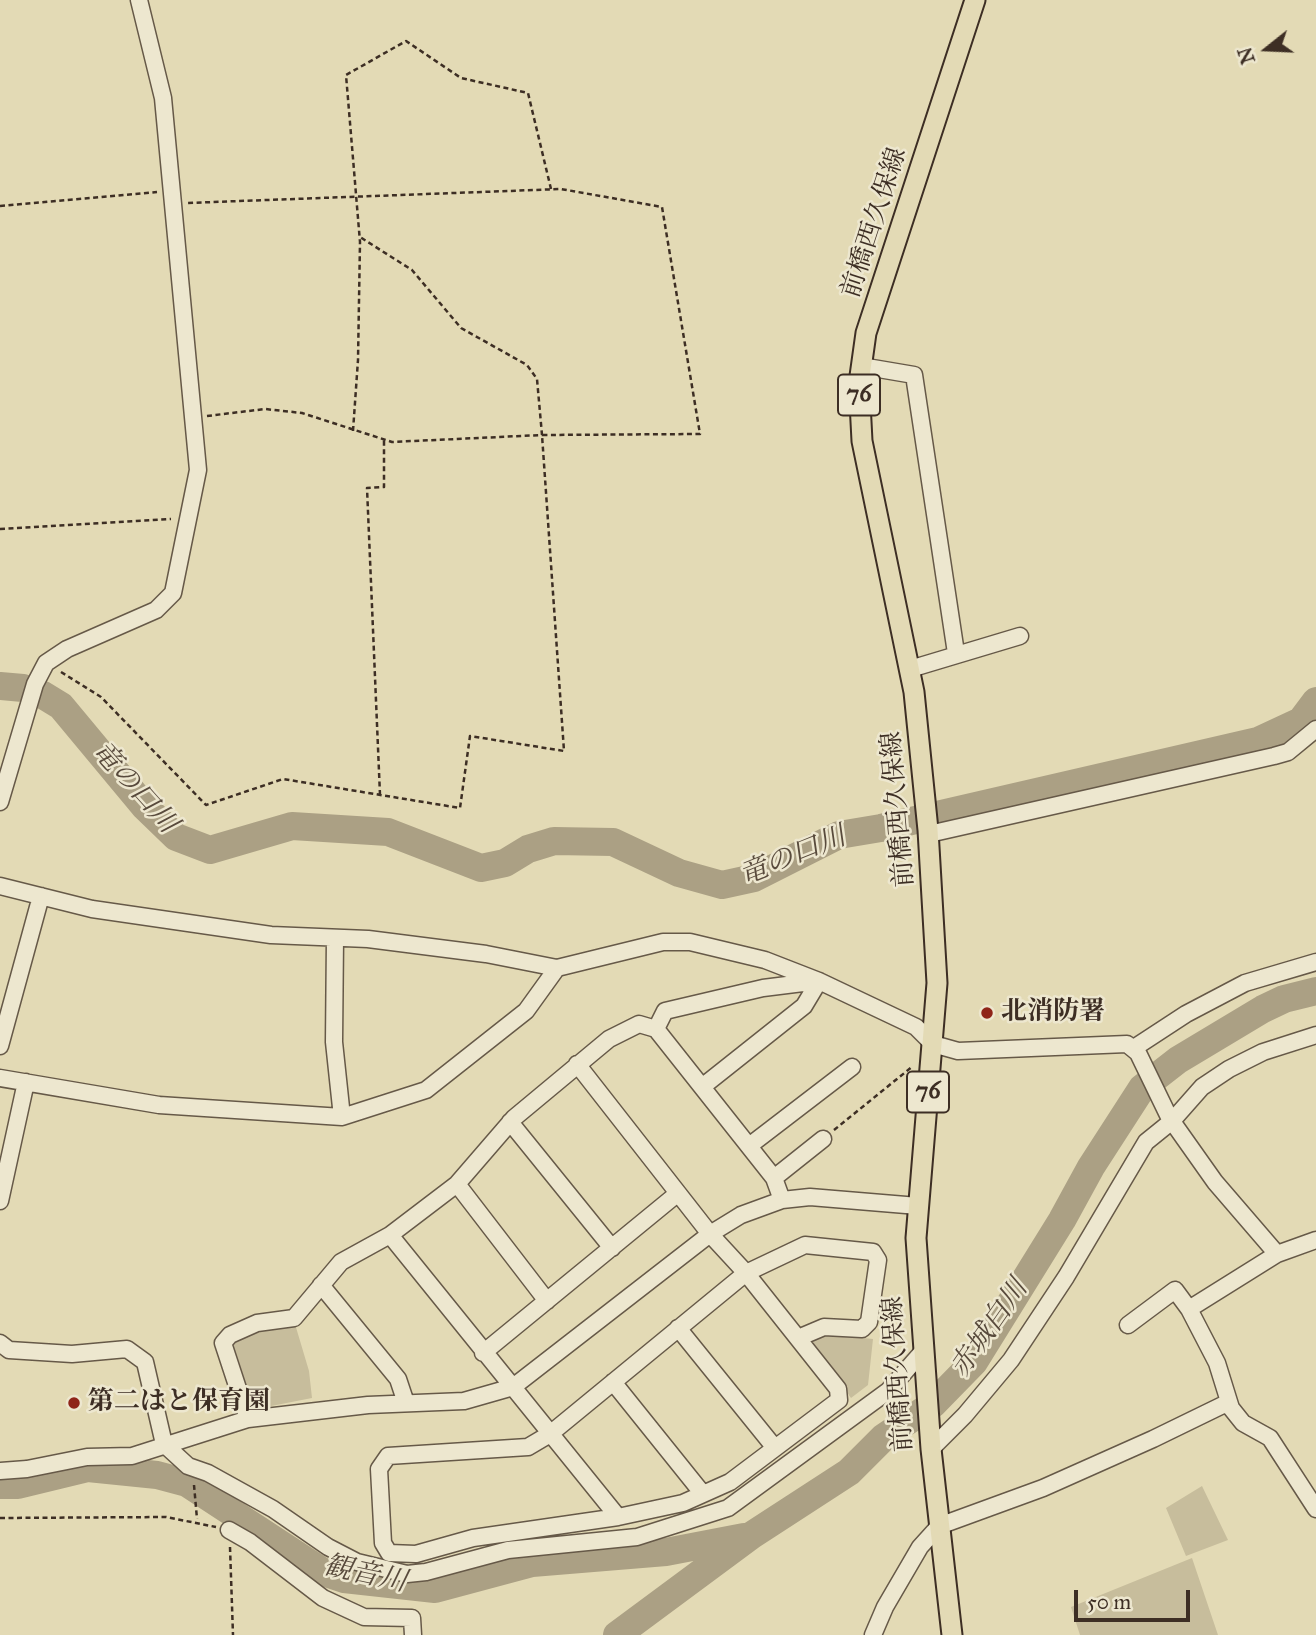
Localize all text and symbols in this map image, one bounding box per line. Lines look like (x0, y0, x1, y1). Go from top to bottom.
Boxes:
north arrow (1232, 14, 1302, 84)
text: N (1233, 44, 1260, 67)
street label: 前橋西久保線 (836, 144, 914, 302)
road number: 76 (838, 374, 880, 416)
street label: 前橋西久保線 (877, 730, 921, 888)
water label: 竜の口川 (84, 735, 184, 841)
water label: 竜の口川 (735, 820, 851, 894)
place label: 北消防署 (1001, 997, 1105, 1029)
marker: 北消防署 (979, 1005, 995, 1021)
road number: 76 (907, 1072, 949, 1112)
water label: 赤城白川 (944, 1273, 1036, 1385)
street label: 前橋西久保線 (878, 1295, 920, 1453)
place label: 第二はと保育園 (88, 1387, 270, 1419)
marker: 第二はと保育園 (66, 1395, 82, 1411)
water label: 観音川 (320, 1550, 410, 1600)
scale bar (1078, 1576, 1194, 1620)
text: 50 m (1087, 1589, 1131, 1615)

